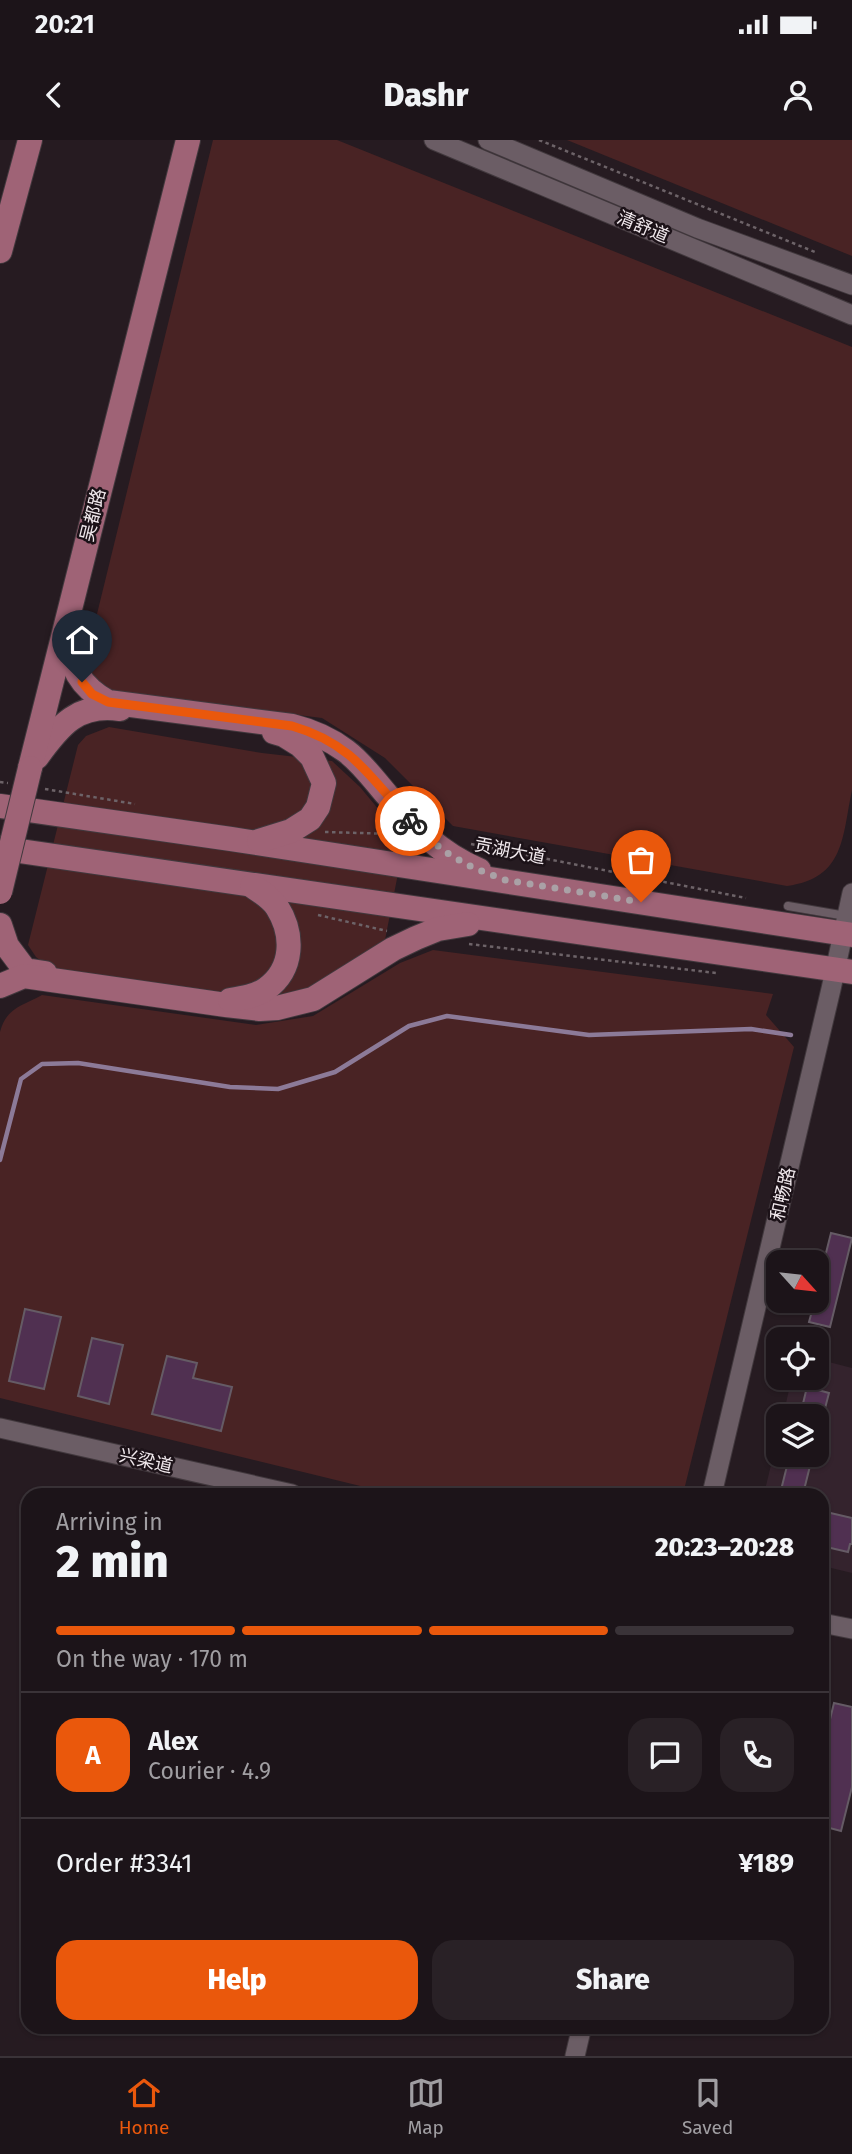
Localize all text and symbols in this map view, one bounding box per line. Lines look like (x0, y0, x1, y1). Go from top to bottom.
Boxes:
text: 20:21 (35, 9, 95, 40)
icon: back (35, 76, 73, 114)
text: Dashr (384, 76, 468, 114)
icon: person (779, 76, 817, 114)
street label: 清舒道 (614, 206, 672, 248)
street label: 吴都路 (76, 486, 110, 544)
pin (52, 610, 112, 682)
icon: home (63, 621, 101, 659)
courier (375, 786, 445, 856)
icon: bike (391, 802, 429, 840)
pin (611, 830, 671, 902)
street label: 贡湖大道 (473, 833, 547, 869)
icon: bag (622, 841, 660, 879)
street label: 和畅路 (766, 1165, 800, 1223)
north arrow (766, 1250, 830, 1312)
map controls (766, 1250, 829, 1467)
button: locate (766, 1327, 829, 1390)
button: layers (766, 1404, 829, 1467)
street label: 兴梁道 (117, 1444, 175, 1478)
text: Arriving in (56, 1508, 163, 1536)
text: 20:23–20:28 (655, 1532, 794, 1563)
text: 2 min (56, 1534, 169, 1589)
text: On the way · 170 m (56, 1645, 248, 1673)
button: chat (628, 1718, 702, 1792)
button: phone (720, 1718, 794, 1792)
text: Alex (148, 1726, 198, 1757)
text: A (85, 1740, 101, 1771)
text: Courier · 4.9 (148, 1757, 271, 1785)
text: Order #3341 (56, 1848, 193, 1879)
text: ¥189 (739, 1848, 794, 1879)
button: Help (56, 1940, 418, 2020)
button: Share (432, 1940, 794, 2020)
tab: Home (119, 2074, 169, 2139)
tab: Map (407, 2074, 445, 2139)
tab: Saved (682, 2074, 733, 2139)

